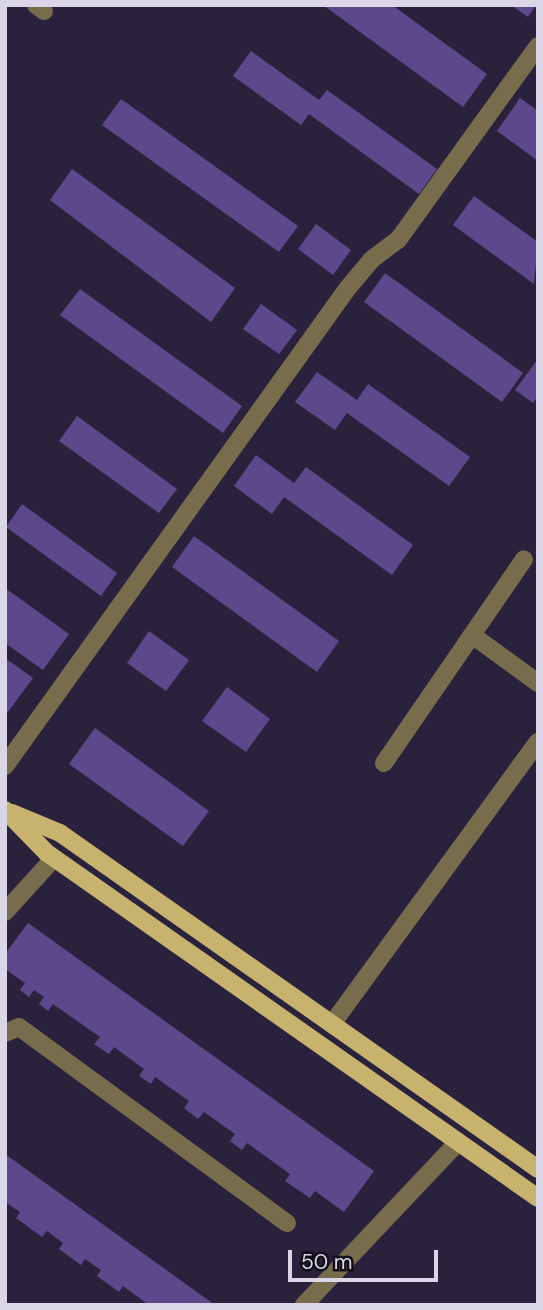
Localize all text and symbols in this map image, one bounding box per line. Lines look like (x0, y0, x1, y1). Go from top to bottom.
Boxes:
scale bar (291, 1236, 442, 1280)
text: 50 m (301, 1248, 352, 1276)

